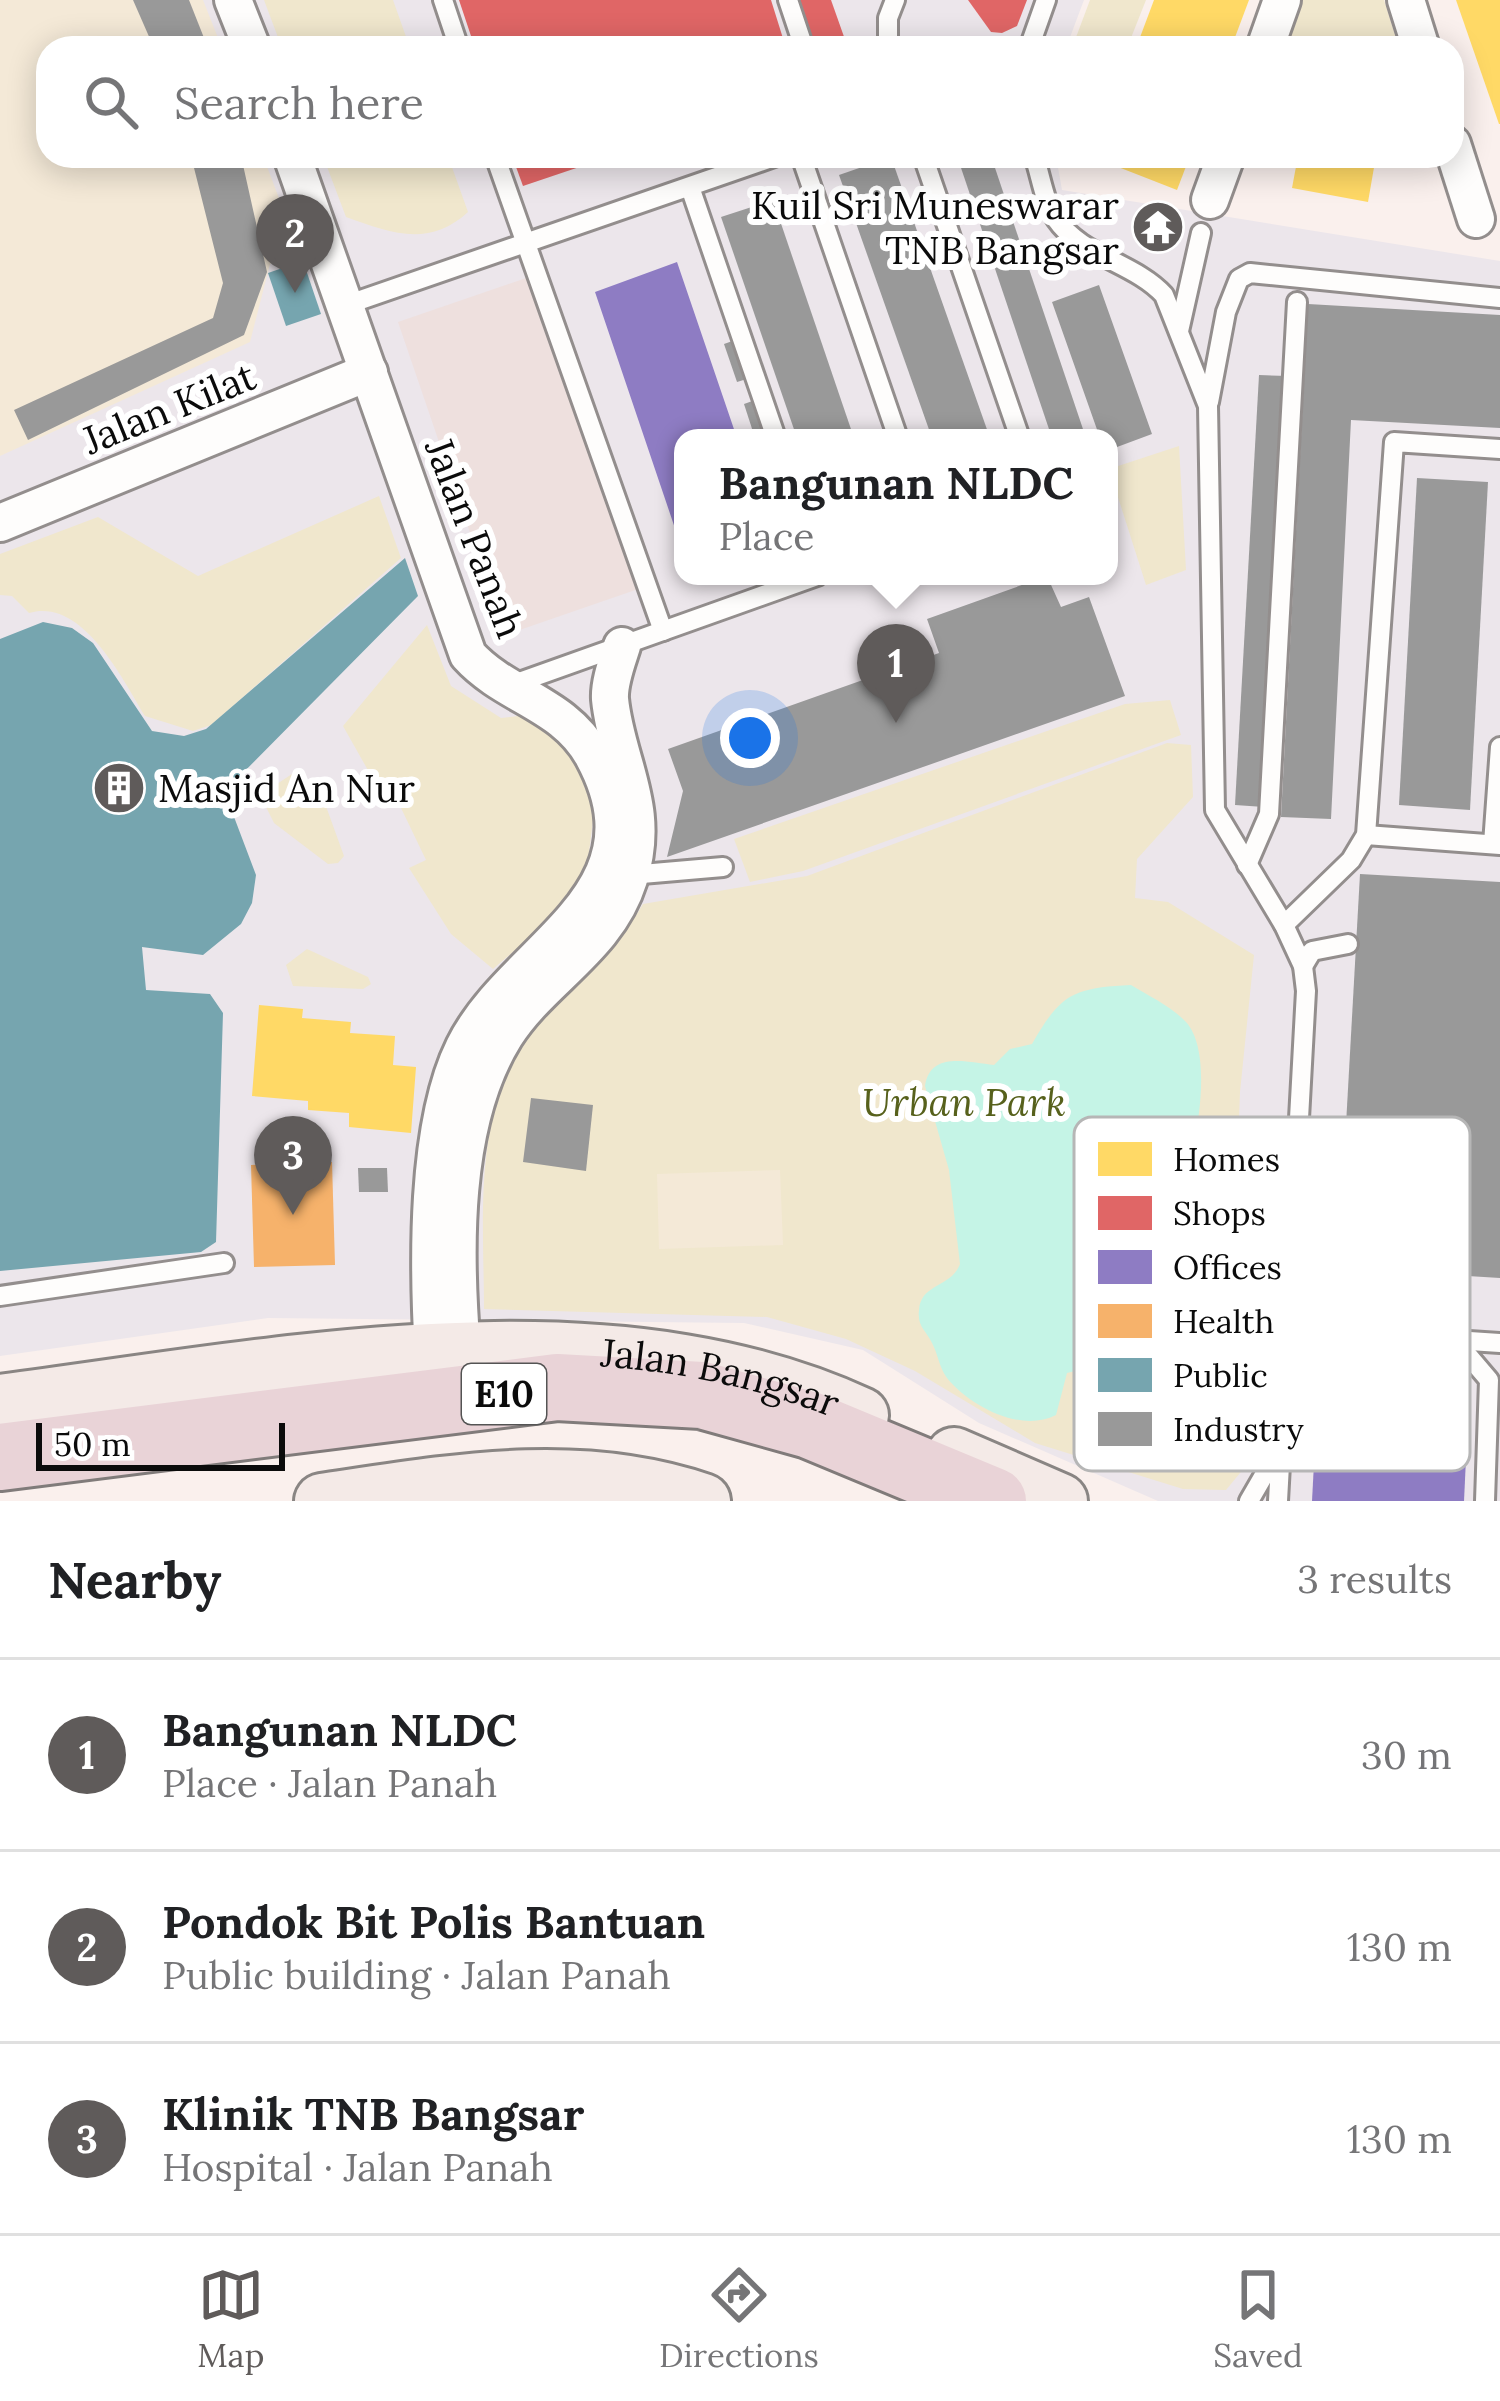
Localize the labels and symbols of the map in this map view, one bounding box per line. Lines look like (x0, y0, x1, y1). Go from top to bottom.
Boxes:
place label: Kuil Sri Muneswarar TNB Bangsar (751, 180, 1119, 275)
pin: 2 (256, 194, 334, 293)
temple icon: Kuil Sri Muneswarar TNB Bangsar (1130, 199, 1186, 255)
street label: Jalan Kilat (74, 351, 263, 466)
street label: Jalan Panah (414, 430, 536, 645)
pin: 1 (857, 624, 935, 723)
your location (720, 708, 780, 768)
building icon: Masjid An Nur (91, 760, 147, 816)
place label: Masjid An Nur (158, 763, 415, 813)
park label: Urban Park (862, 1077, 1066, 1127)
pin: 3 (254, 1116, 332, 1215)
legend (1074, 1117, 1470, 1471)
text: Homes (1173, 1138, 1280, 1180)
text: Shops (1173, 1192, 1266, 1234)
text: Offices (1173, 1246, 1282, 1288)
text: Health (1173, 1300, 1274, 1342)
street label: Jalan Bangsar (598, 1327, 847, 1428)
text: Public (1173, 1354, 1268, 1396)
road number: E10 (462, 1364, 546, 1424)
text: Industry (1173, 1408, 1304, 1450)
scale bar (36, 1417, 285, 1470)

